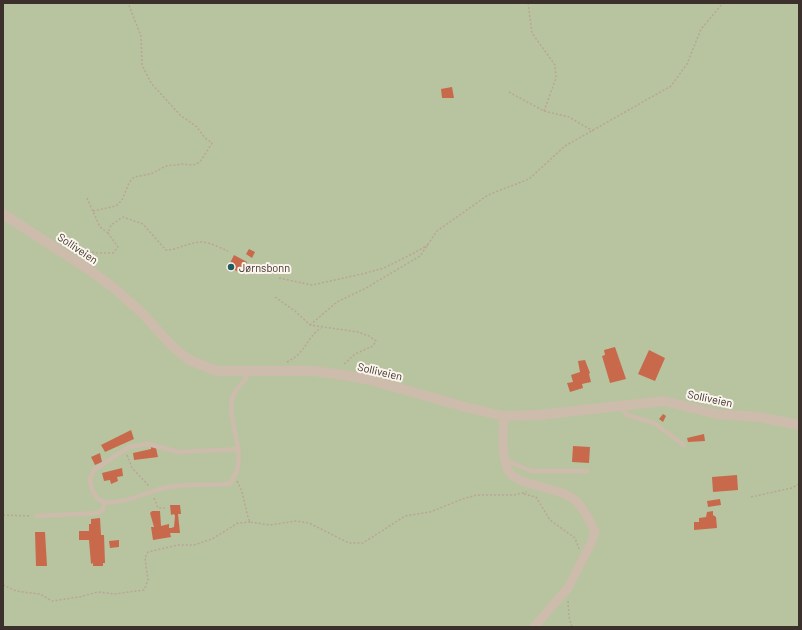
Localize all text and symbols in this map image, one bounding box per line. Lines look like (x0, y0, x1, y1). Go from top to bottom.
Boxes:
street label: Solliveien (55, 230, 101, 266)
place label: Jørnsbonn (239, 261, 290, 274)
marker: Jørnsbonn (226, 262, 236, 272)
street label: Solliveien (356, 360, 404, 382)
street label: Solliveien (686, 387, 734, 409)

